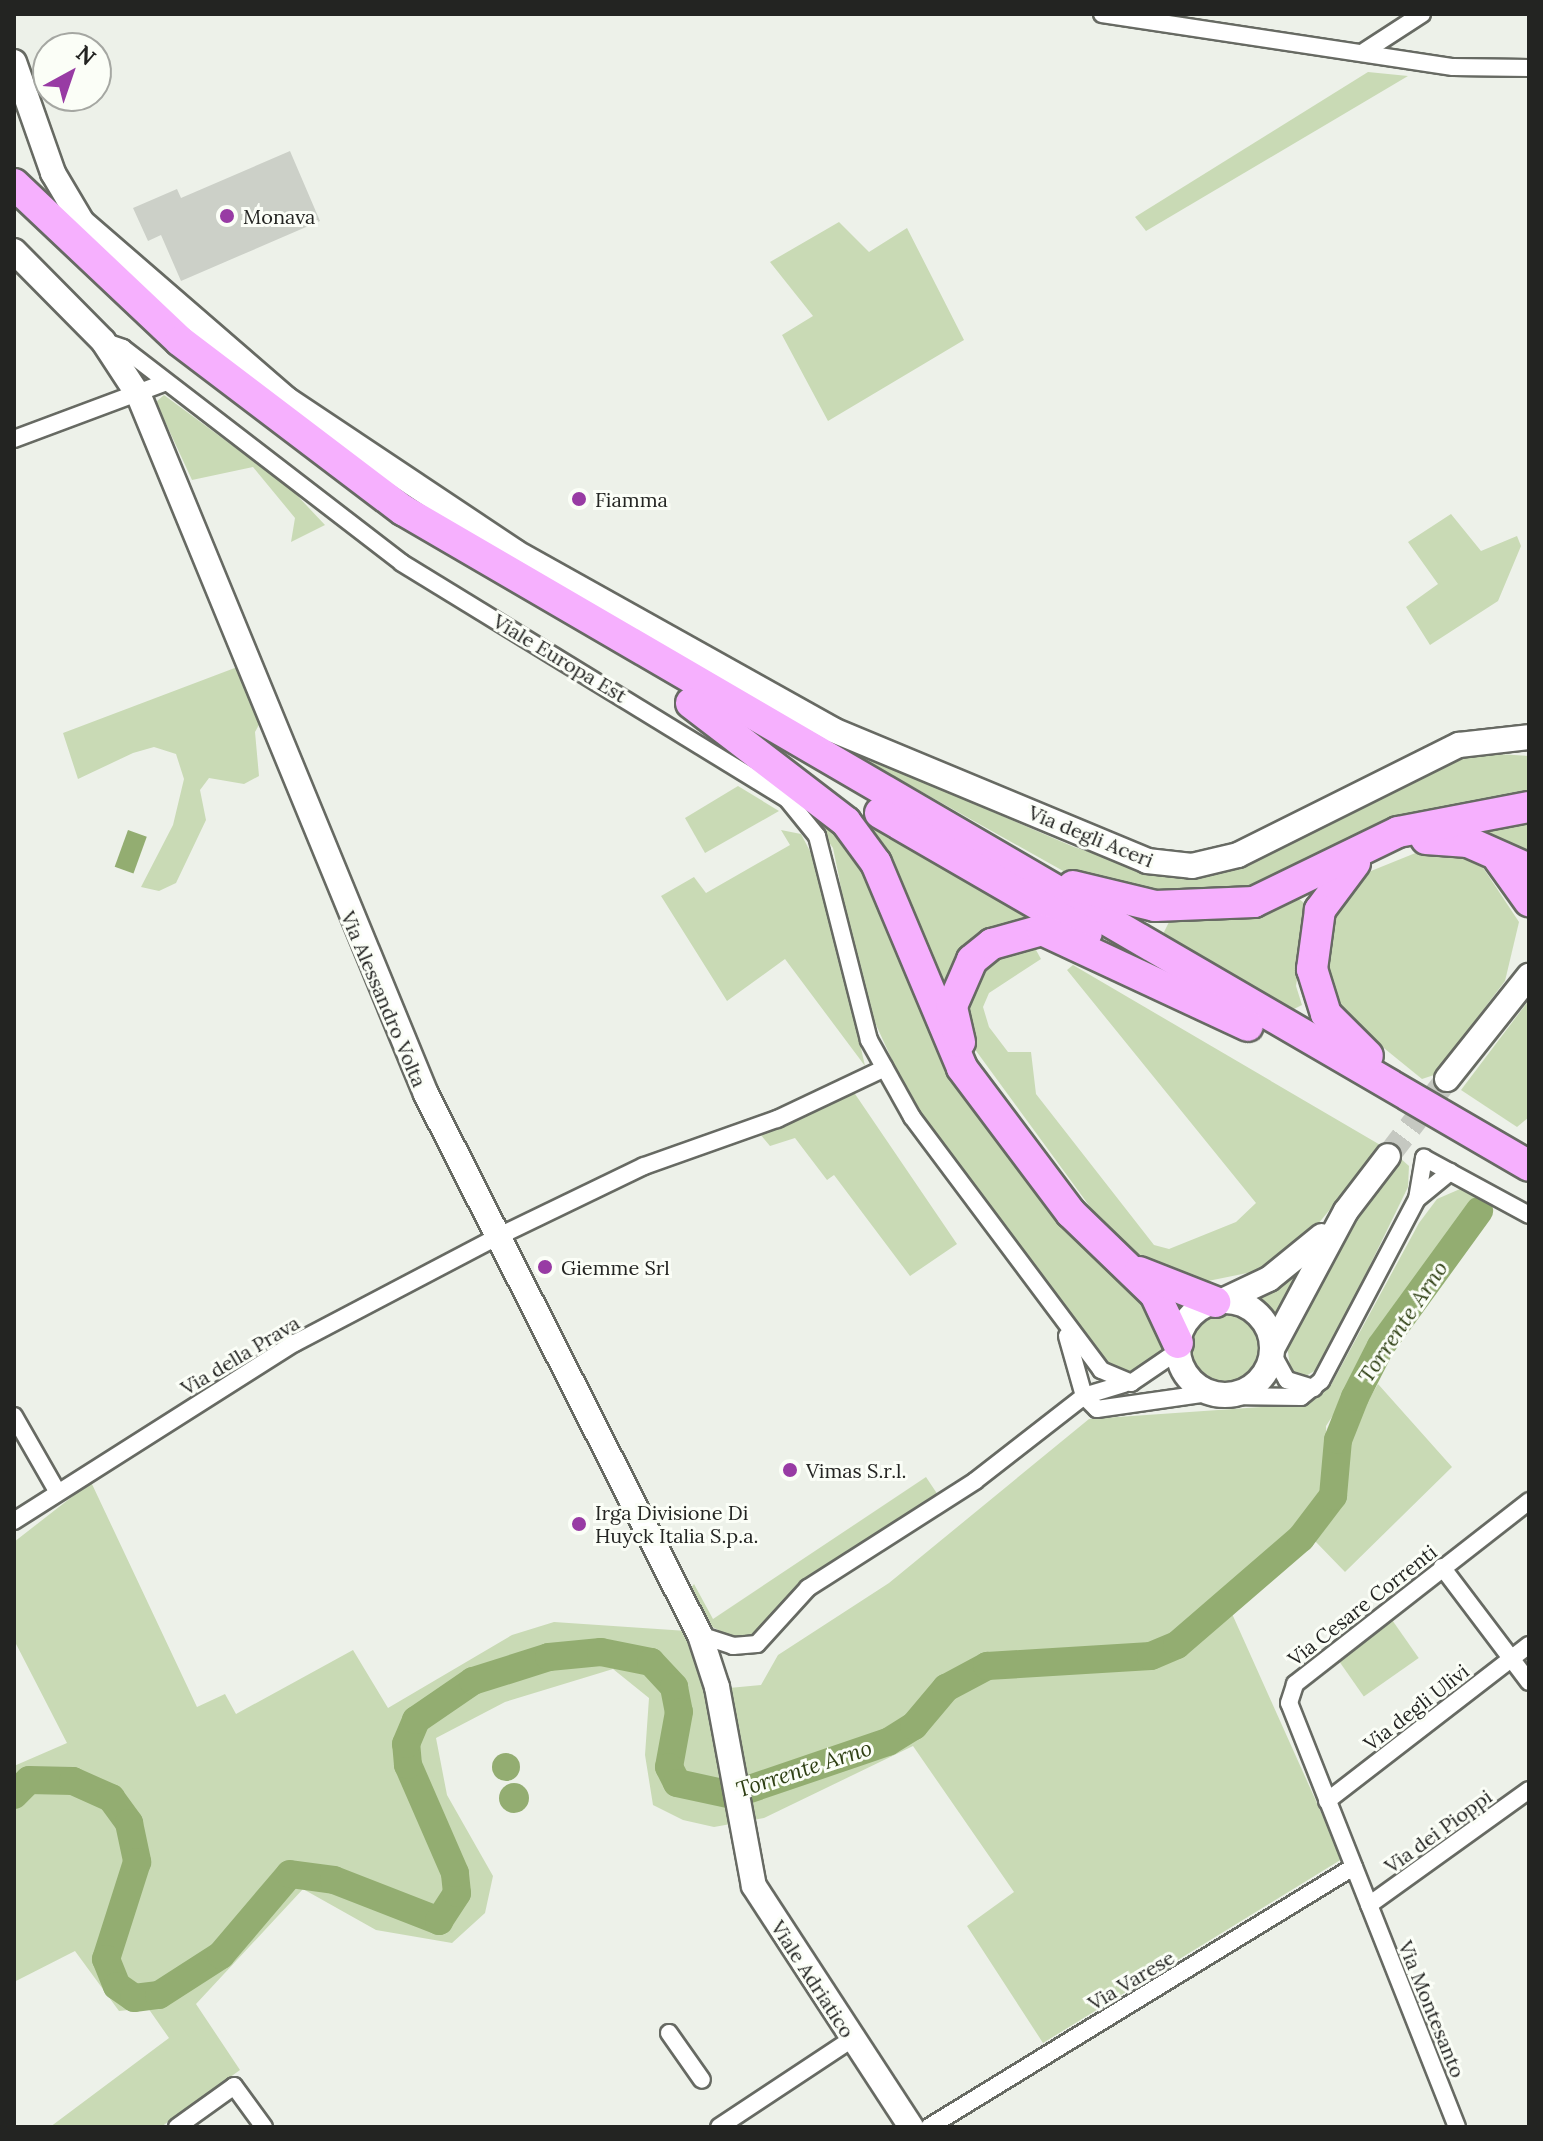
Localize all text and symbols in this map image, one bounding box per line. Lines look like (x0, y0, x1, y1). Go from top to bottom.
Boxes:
north arrow (32, 32, 112, 112)
text: N (71, 39, 102, 71)
place label: Monava (243, 204, 315, 228)
marker: Monava (218, 207, 236, 225)
place label: Fiamma (595, 487, 668, 511)
marker: Fiamma (570, 490, 588, 508)
street label: Viale Europa Est (489, 609, 631, 707)
street label: Via degli Aceri (1025, 800, 1157, 872)
street label: Via Alessandro Volta (336, 907, 432, 1091)
place label: Giemme Srl (561, 1255, 670, 1279)
water label: Torrente Arno (1353, 1256, 1453, 1388)
marker: Giemme Srl (536, 1258, 554, 1276)
street label: Via della Prava (176, 1310, 304, 1400)
place label: Vimas S.r.l. (806, 1458, 906, 1482)
marker: Vimas S.r.l. (781, 1461, 799, 1479)
place label: Irga Divisione Di Huyck Italia S.p.a. (595, 1500, 758, 1547)
marker: Irga Divisione Di Huyck Italia S.p.a. (570, 1515, 588, 1533)
street label: Via Cesare Correnti (1283, 1540, 1441, 1670)
street label: Via degli Ulivi (1359, 1659, 1473, 1755)
water label: Torrente Arno (733, 1735, 875, 1803)
street label: Via dei Pioppi (1380, 1784, 1496, 1878)
street label: Viale Adriatico (766, 1916, 860, 2042)
street label: Via Montesanto (1394, 1937, 1470, 2081)
street label: Via Varese (1084, 1945, 1178, 2015)

